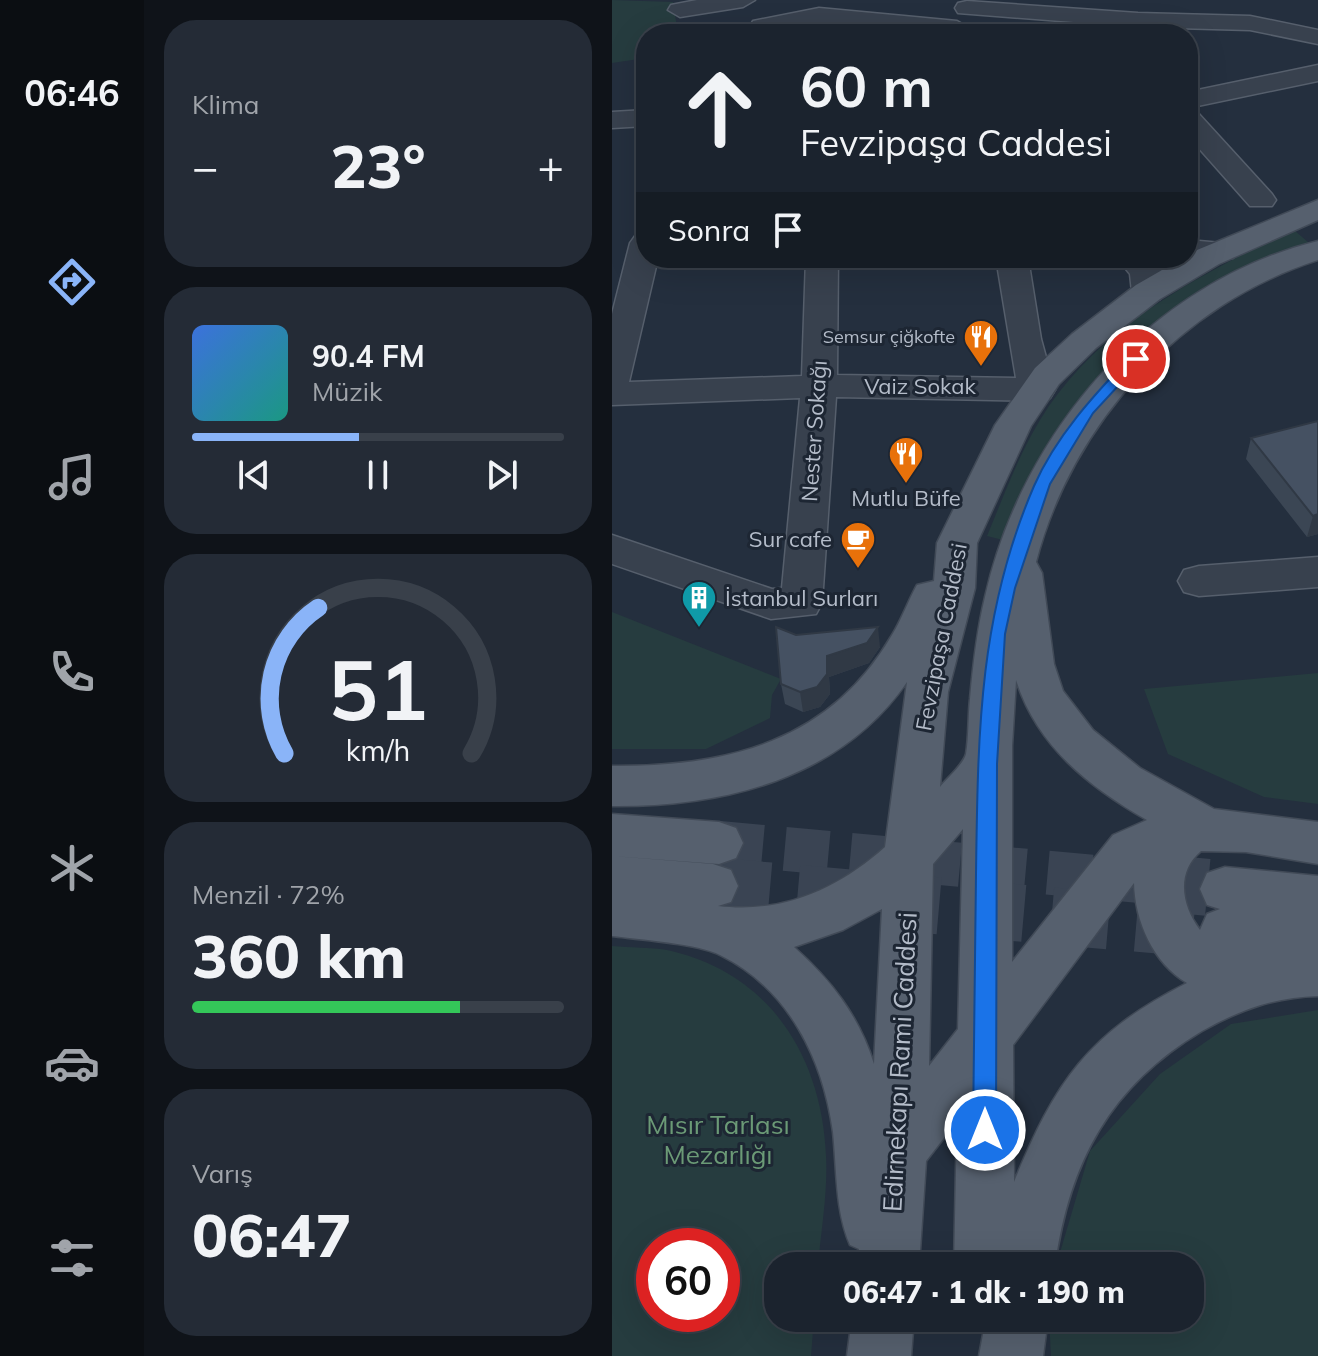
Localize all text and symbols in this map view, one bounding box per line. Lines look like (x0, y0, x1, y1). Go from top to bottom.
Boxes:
text: 60 m (800, 51, 933, 121)
icon: ahead (668, 56, 772, 160)
text: 06:46 (24, 70, 120, 115)
text: Klima (192, 88, 259, 121)
text: Fevzipaşa Caddesi (800, 120, 1112, 165)
text: 23° (330, 128, 426, 203)
text: − (192, 139, 218, 194)
text: + (538, 139, 564, 194)
icon: arrive (766, 208, 810, 252)
text: Sonra (668, 211, 750, 249)
icon: directions (44, 254, 100, 310)
restaurant icon: Semsur çiğkofte (962, 318, 1000, 368)
place label: Semsur çiğkofte (823, 325, 955, 348)
pin (1102, 325, 1170, 393)
text: 90.4 FM (312, 337, 425, 375)
icon: arrive (1114, 337, 1158, 381)
street label: Nester Sokağı (795, 359, 833, 503)
street label: Vaiz Sokak (864, 372, 977, 400)
text: Müzik (312, 375, 383, 408)
restaurant icon: Mutlu Büfe (887, 435, 925, 485)
icon: music (44, 449, 100, 505)
icon: previous (232, 453, 276, 497)
icon: pause (356, 453, 400, 497)
icon: next (480, 453, 524, 497)
place label: Mutlu Büfe (851, 484, 961, 512)
cafe icon: Sur cafe (839, 520, 877, 570)
place label: Sur cafe (749, 525, 832, 553)
street label: Fevzipaşa Caddesi (909, 541, 973, 733)
building icon: İstanbul Surları (680, 579, 718, 629)
place label: İstanbul Surları (725, 584, 878, 612)
text: 51 (328, 636, 428, 741)
icon: phone (44, 644, 100, 700)
text: km/h (346, 732, 410, 768)
icon: climate (44, 840, 100, 896)
text: Menzil · 72% (192, 878, 345, 911)
street label: Edirnekapı Rami Caddesi (875, 911, 924, 1213)
text: 360 km (192, 918, 406, 993)
icon: car (44, 1035, 100, 1091)
position arrow (943, 1088, 1027, 1172)
park label: Mısır Tarlası Mezarlığı (646, 1108, 790, 1171)
text: Varış (192, 1157, 253, 1190)
text: 06:47 (192, 1197, 352, 1272)
speed limit sign: 60 (636, 1228, 740, 1332)
icon: filters (44, 1230, 100, 1286)
text: 06:47 · 1 dk · 190 m (843, 1273, 1125, 1311)

